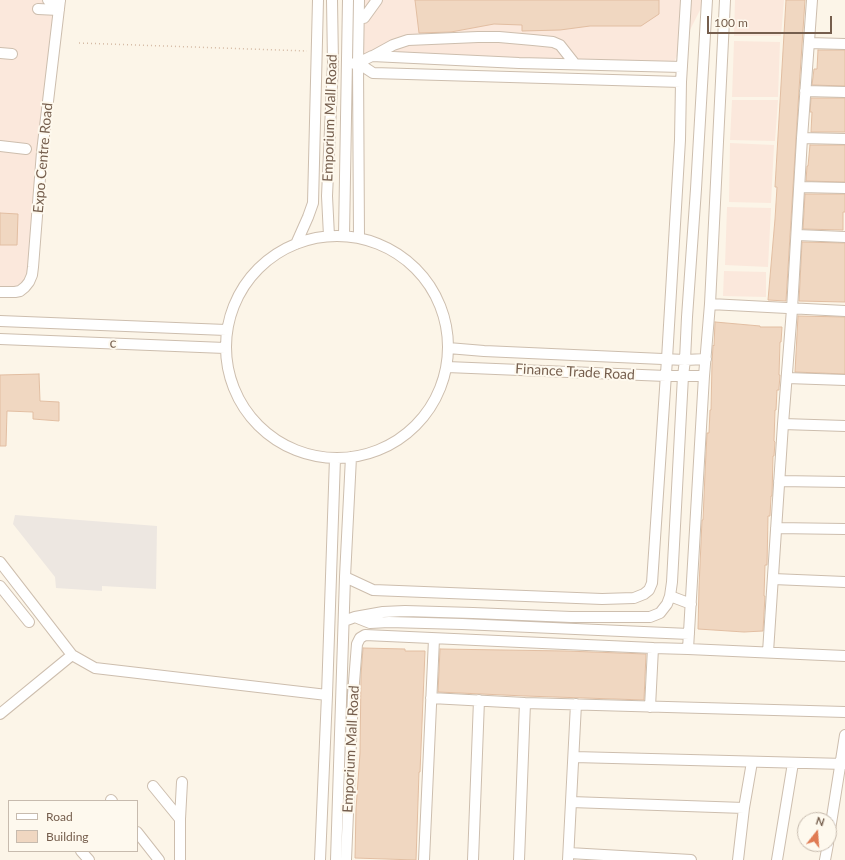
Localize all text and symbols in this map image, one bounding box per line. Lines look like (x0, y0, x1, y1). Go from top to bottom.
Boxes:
scale bar (709, 8, 834, 34)
text: 100 m (714, 15, 748, 30)
street label: Emporium Mall Road (319, 54, 341, 182)
street label: Expo Centre Road (30, 102, 56, 214)
street label: c (109, 334, 117, 352)
street label: Finance Trade Road (515, 360, 635, 384)
street label: Emporium Mall Road (339, 685, 363, 813)
legend (8, 800, 138, 852)
text: Road (46, 809, 73, 824)
north arrow (797, 812, 837, 852)
text: N (814, 814, 826, 828)
text: Building (46, 829, 89, 844)

